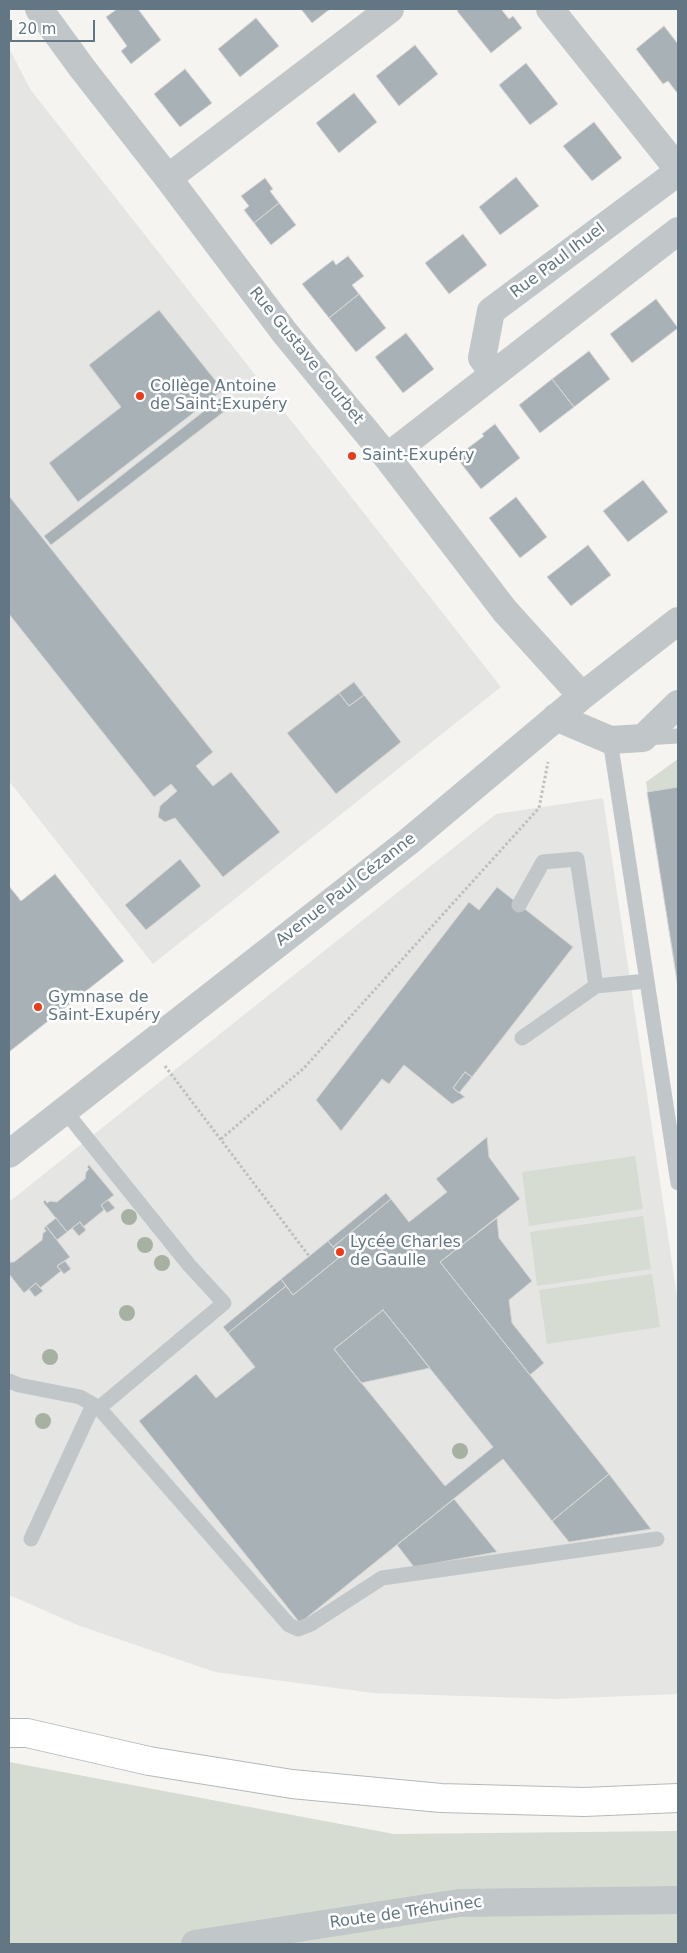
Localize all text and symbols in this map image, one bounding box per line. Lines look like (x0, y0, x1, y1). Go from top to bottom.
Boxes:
scale bar (12, 10, 98, 42)
text: 20 m (18, 20, 56, 38)
street label: Rue Paul Ihuel (507, 219, 609, 303)
street label: Rue Gustave Courbet (245, 284, 367, 428)
place label: Collège Antoine de Saint-Exupéry (150, 377, 287, 415)
marker: Collège Antoine de Saint-Exupéry (134, 390, 146, 402)
place label: Saint-Exupéry (362, 446, 474, 466)
marker: Saint-Exupéry (346, 450, 358, 462)
street label: Avenue Paul Cézanne (272, 829, 420, 951)
place label: Gymnase de Saint-Exupéry (48, 988, 160, 1026)
marker: Gymnase de Saint-Exupéry (32, 1001, 44, 1013)
place label: Lycée Charles de Gaulle (350, 1233, 461, 1271)
marker: Lycée Charles de Gaulle (334, 1246, 346, 1258)
street label: Route de Tréhuinec (329, 1893, 483, 1933)

